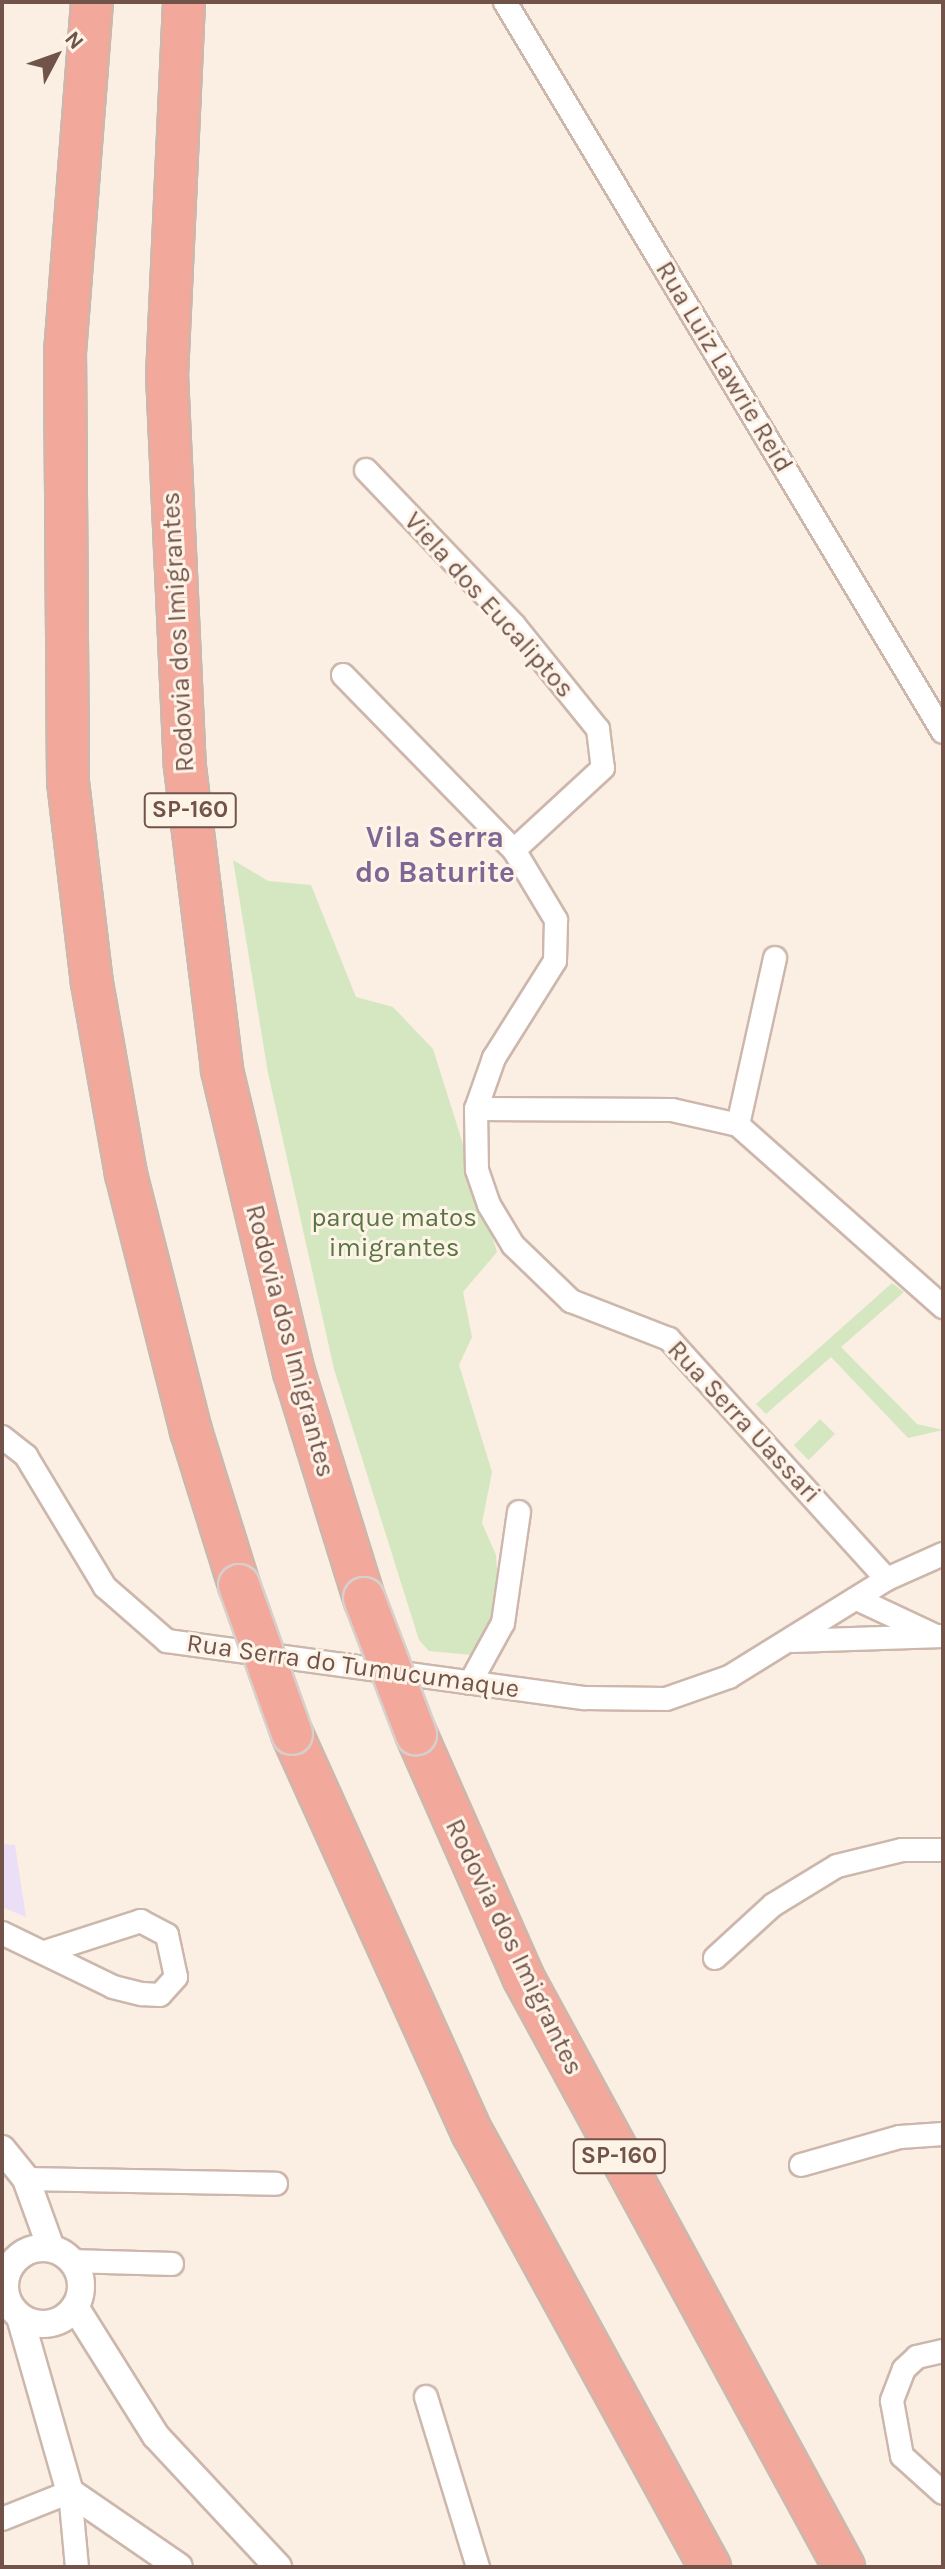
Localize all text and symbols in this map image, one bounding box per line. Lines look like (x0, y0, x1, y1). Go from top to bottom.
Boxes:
north arrow (16, 16, 96, 96)
text: N (59, 26, 89, 55)
street label: Rua Luiz Lawrie Reid (649, 256, 799, 478)
street label: Rodovia dos Imigrantes (155, 491, 201, 773)
street label: Viela dos Eucaliptos (397, 506, 581, 704)
road number: SP-160 (142, 790, 238, 830)
district label: Vila Serra do Baturite (355, 819, 515, 890)
street label: Rodovia dos Imigrantes (239, 1201, 341, 1481)
park label: parque matos imigrantes (311, 1202, 477, 1264)
street label: Rua Serra Uassari (661, 1334, 827, 1510)
street label: Rua Serra do Tumucumaque (185, 1627, 521, 1705)
street label: Rodovia dos Imigrantes (438, 1814, 590, 2080)
road number: SP-160 (571, 2136, 667, 2176)

